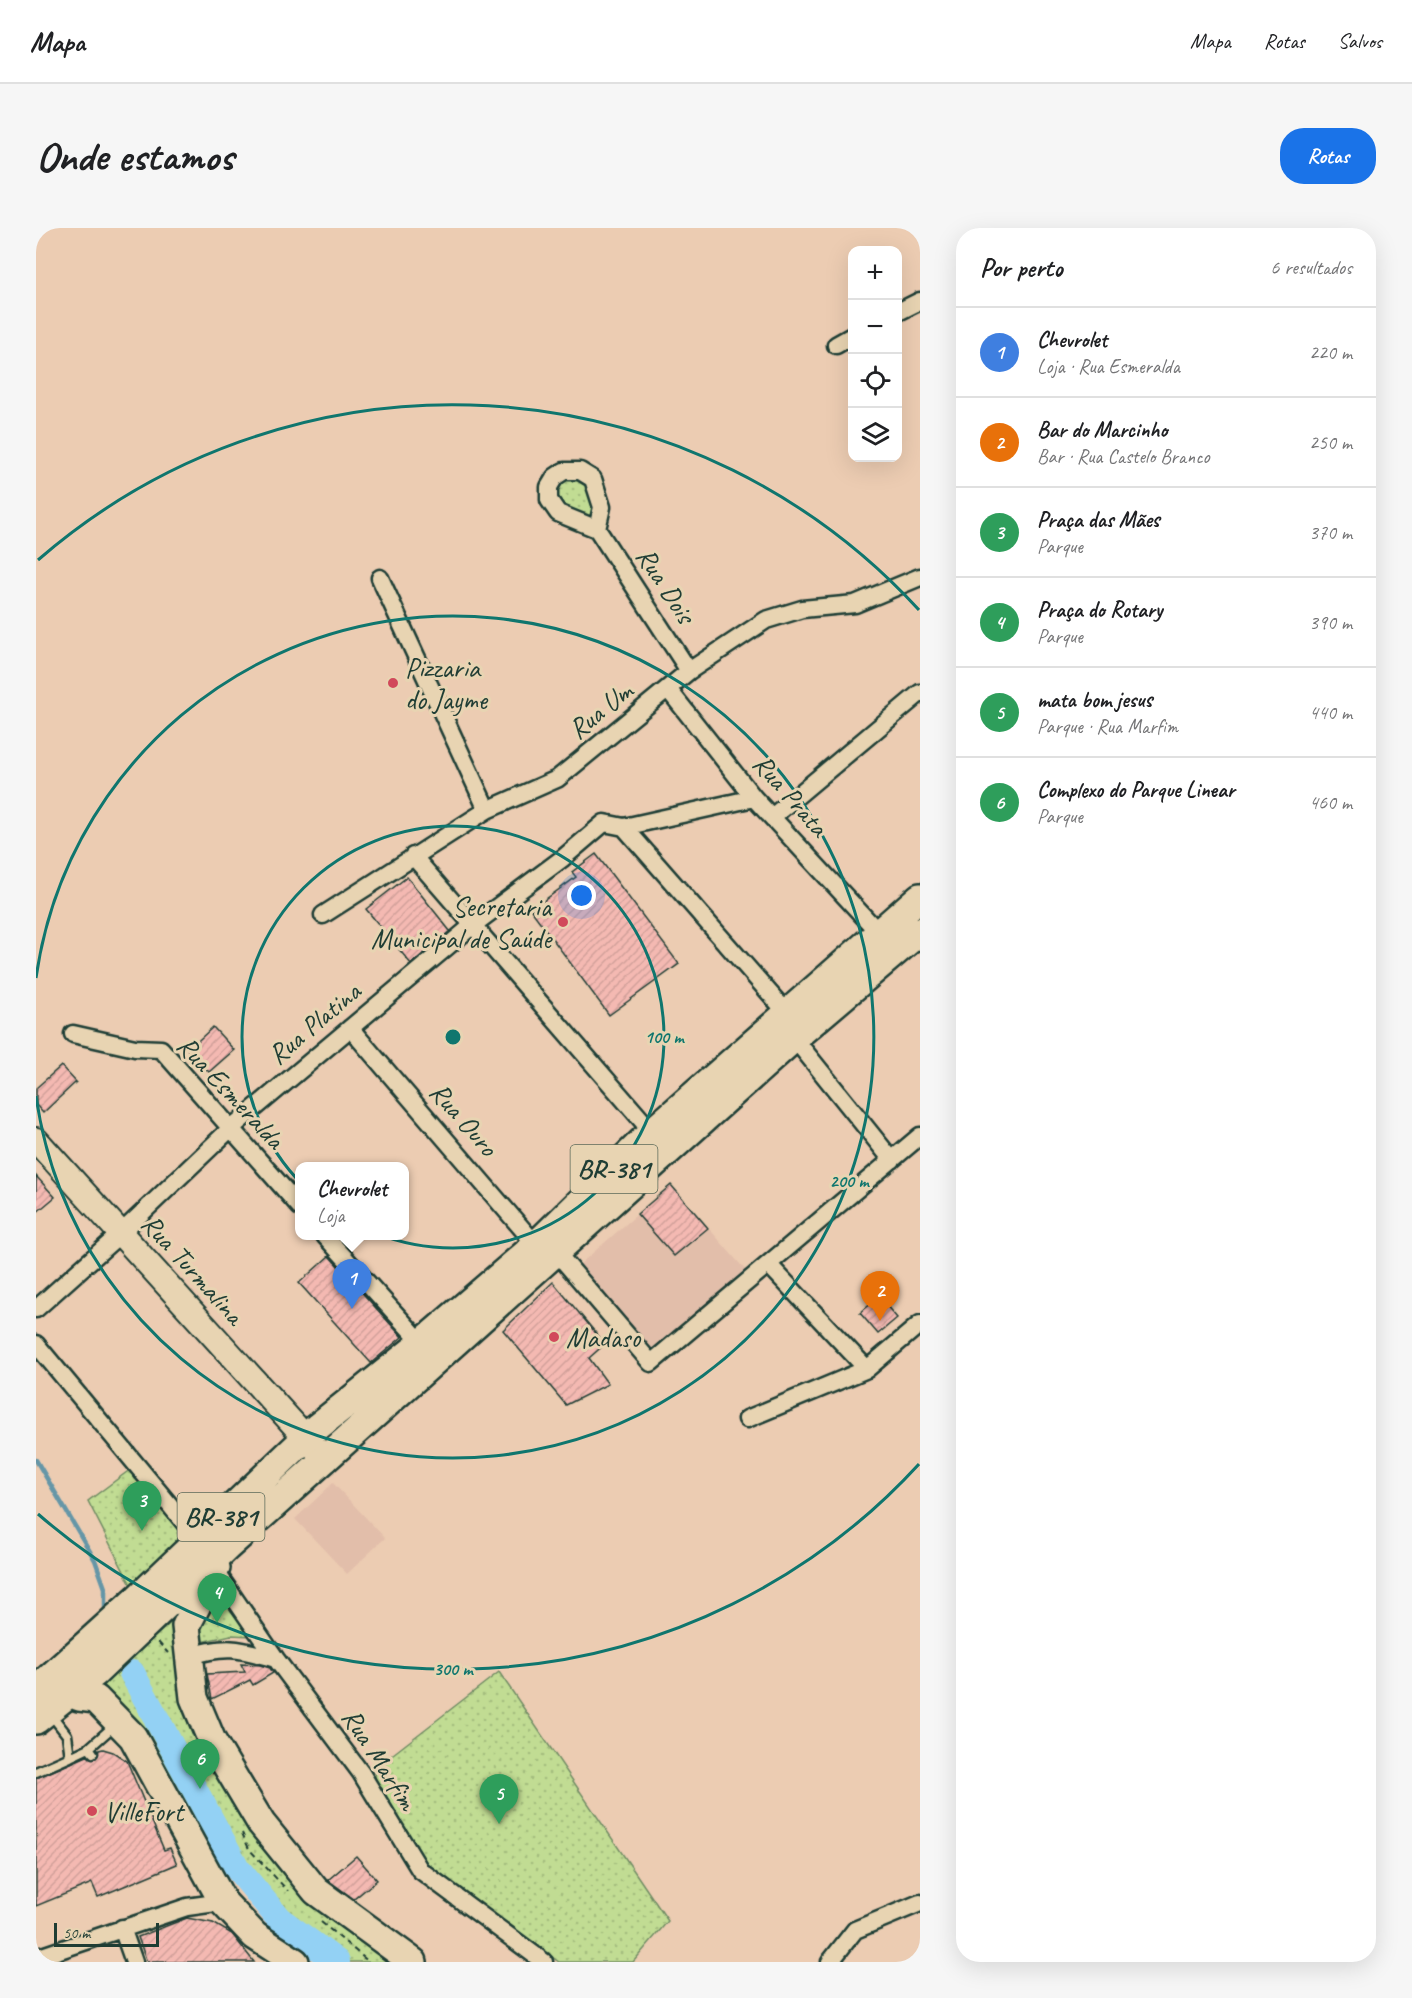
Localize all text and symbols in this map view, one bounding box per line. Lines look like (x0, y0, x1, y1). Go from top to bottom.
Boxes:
text: Mapa (30, 24, 85, 59)
text: Mapa (1190, 28, 1231, 54)
text: Rotas (1264, 28, 1305, 54)
text: Salvos (1338, 28, 1382, 54)
button: Rotas (1280, 128, 1376, 184)
text: Onde estamos (36, 130, 233, 183)
map controls (848, 246, 902, 462)
button: + (848, 246, 902, 300)
text: Por perto (980, 251, 1062, 284)
text: 6 resultados (1270, 255, 1352, 280)
button: − (848, 300, 902, 354)
text: Chevrolet (1037, 326, 1107, 354)
text: 1 (995, 340, 1004, 365)
text: 220 m (1309, 340, 1352, 365)
button: locate (848, 354, 902, 408)
text: Loja · Rua Esmeralda (1037, 354, 1180, 379)
button: layers (848, 408, 902, 462)
text: Bar do Marcinho (1037, 416, 1167, 444)
text: 2 (995, 430, 1004, 455)
text: 250 m (1309, 430, 1352, 455)
text: Bar · Rua Castelo Branco (1037, 444, 1210, 469)
text: Praça das Mães (1037, 506, 1159, 534)
text: 3 (995, 520, 1004, 545)
text: 370 m (1309, 520, 1352, 545)
text: Parque (1037, 534, 1083, 559)
street label: Rua Dois (629, 540, 705, 632)
text: Praça do Rotary (1037, 596, 1162, 624)
text: 4 (995, 610, 1004, 635)
text: 390 m (1309, 610, 1352, 635)
text: Parque (1037, 624, 1083, 649)
place label: Pizzaria do Jayme (405, 650, 489, 717)
street label: Rua Um (561, 672, 641, 746)
marker: Pizzaria do Jayme (386, 676, 400, 690)
text: mata bom jesus (1037, 686, 1152, 714)
text: 5 (995, 700, 1004, 725)
text: 440 m (1309, 700, 1352, 725)
text: Parque · Rua Marfim (1037, 714, 1178, 739)
street label: Rua Prata (746, 746, 838, 845)
text: Complexo do Parque Linear (1037, 776, 1235, 804)
text: 6 (995, 790, 1004, 815)
text: 460 m (1309, 790, 1352, 815)
text: Parque (1037, 804, 1083, 829)
your location (567, 881, 596, 910)
place label: Secretaria Municipal de Saúde (371, 889, 553, 956)
marker: Secretaria Municipal de Saúde (556, 915, 570, 929)
street label: Rua Platina (260, 973, 369, 1072)
text: 100 m (645, 1026, 685, 1048)
centre of rings (443, 1027, 463, 1047)
street label: Rua Esmeralda (170, 1028, 294, 1157)
street label: Rua Ouro (422, 1075, 507, 1165)
road number: BR-381 (570, 1145, 658, 1193)
popup (295, 1162, 409, 1240)
text: 200 m (830, 1170, 870, 1192)
text: Chevrolet (317, 1175, 387, 1203)
text: Loja (317, 1203, 345, 1228)
street label: Rua Turmalina (134, 1206, 254, 1333)
pin: 1 (332, 1260, 372, 1309)
pin: 2 (860, 1272, 900, 1321)
place label: Madaso (566, 1320, 642, 1355)
marker: Madaso (547, 1330, 561, 1344)
pin: 3 (122, 1482, 162, 1531)
road number: BR-381 (178, 1493, 264, 1541)
pin: 4 (198, 1574, 237, 1623)
text: 300 m (434, 1658, 474, 1680)
street label: Rua Marfim (334, 1702, 427, 1818)
pin: 6 (180, 1740, 220, 1789)
pin: 5 (480, 1774, 518, 1824)
place label: VilleFort (104, 1794, 186, 1829)
marker: VilleFort (85, 1804, 99, 1818)
scale bar (54, 1920, 159, 1948)
text: 50 m (63, 1923, 90, 1943)

